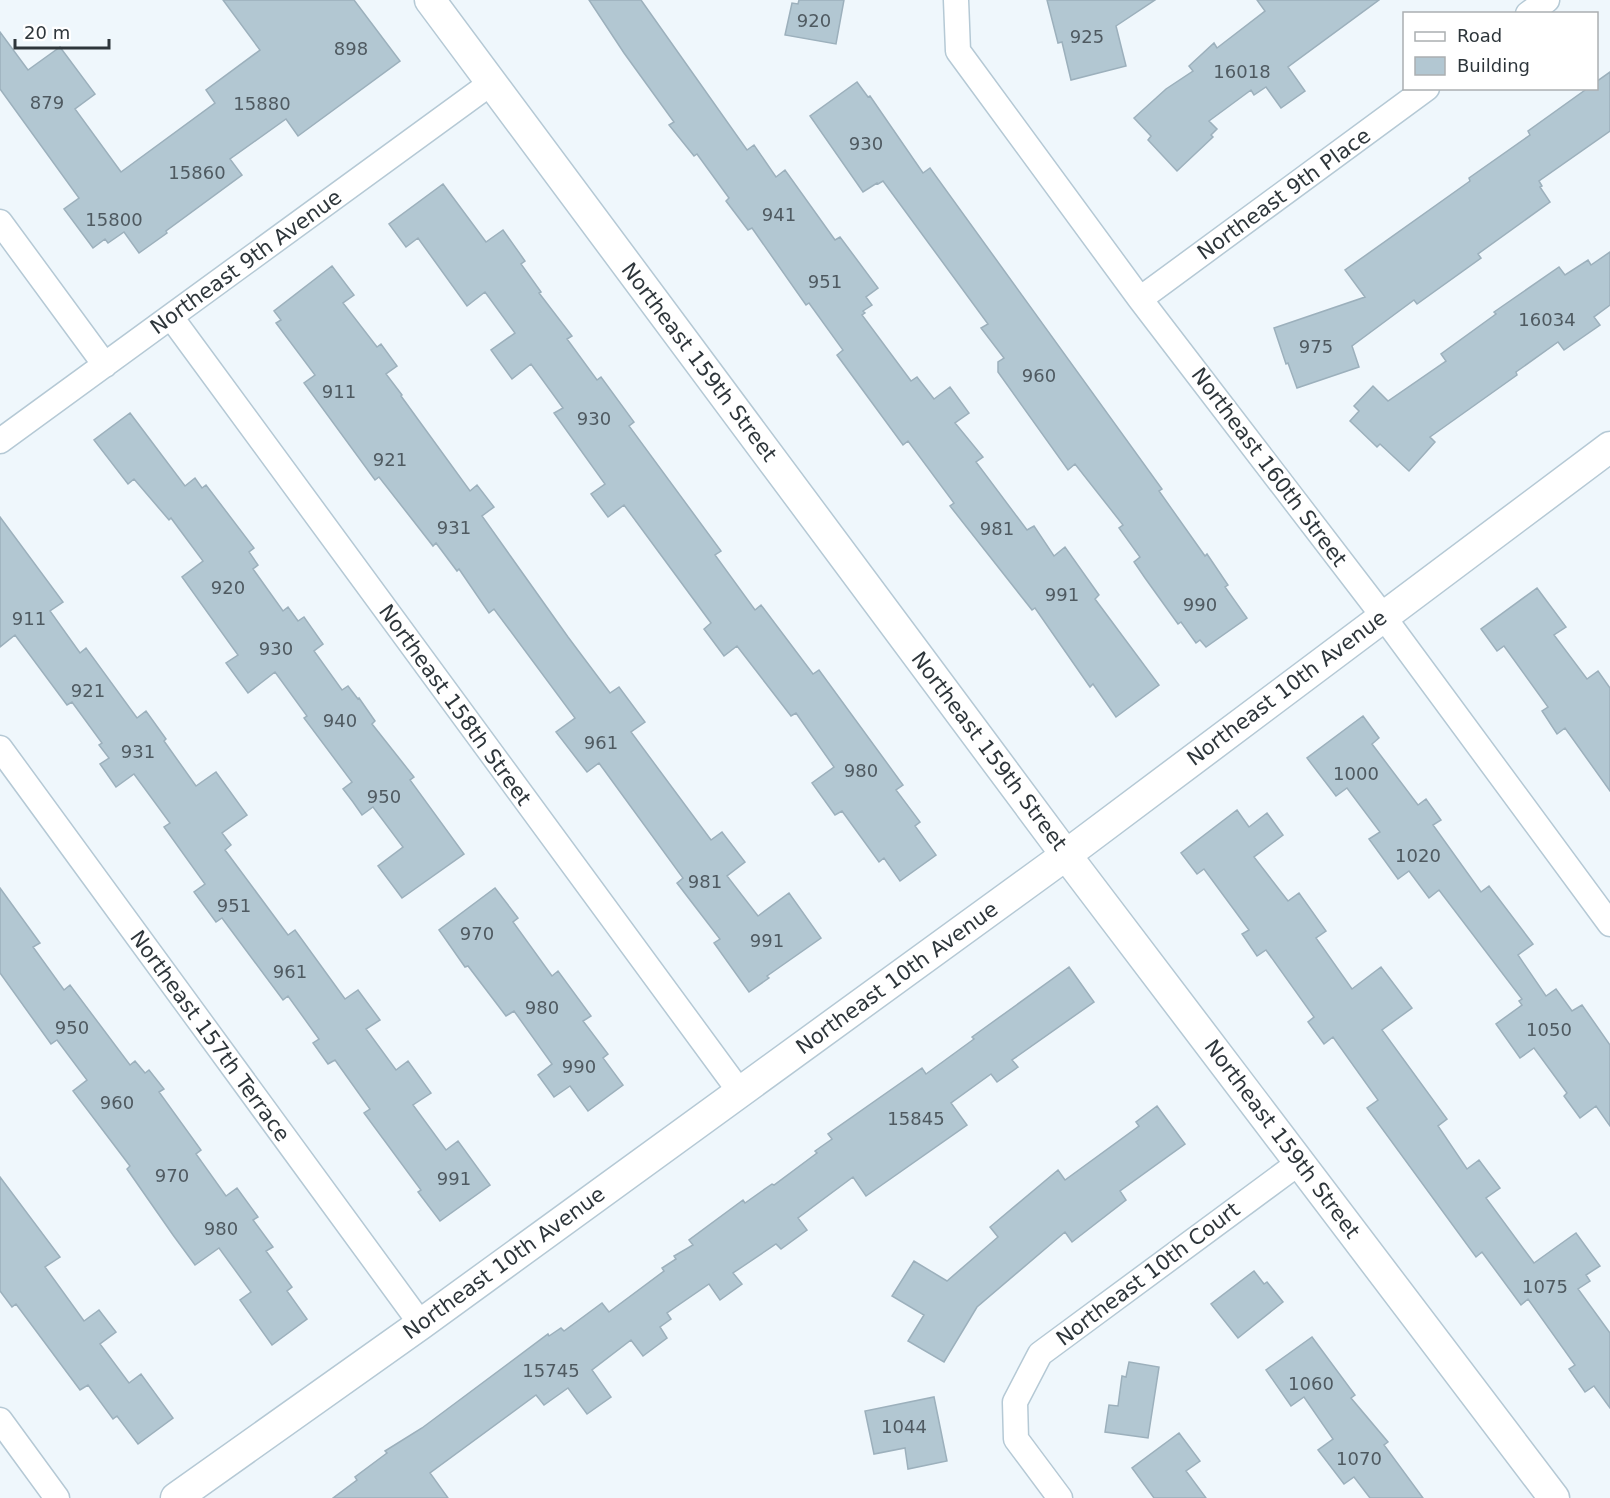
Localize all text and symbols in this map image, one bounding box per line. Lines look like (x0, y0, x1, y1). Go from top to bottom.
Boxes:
house number: 920 (797, 10, 831, 31)
scale bar (15, 12, 110, 50)
legend (1403, 12, 1598, 90)
text: 20 m (24, 22, 70, 43)
text: Road (1457, 25, 1502, 46)
house number: 925 (1070, 26, 1104, 47)
house number: 898 (334, 38, 368, 59)
text: Building (1457, 55, 1530, 76)
house number: 16018 (1213, 61, 1271, 82)
house number: 879 (30, 92, 64, 113)
house number: 15880 (233, 93, 291, 114)
street label: Northeast 9th Place (1193, 123, 1375, 265)
house number: 930 (849, 133, 883, 154)
house number: 15860 (168, 162, 226, 183)
street label: Northeast 9th Avenue (146, 185, 346, 339)
house number: 941 (762, 204, 796, 225)
house number: 15800 (85, 209, 143, 230)
street label: Northeast 159th Street (616, 258, 782, 466)
house number: 951 (808, 271, 842, 292)
house number: 16034 (1518, 309, 1576, 330)
house number: 975 (1299, 336, 1333, 357)
street label: Northeast 160th Street (1186, 363, 1352, 571)
house number: 960 (1022, 365, 1056, 386)
house number: 911 (322, 381, 356, 402)
house number: 930 (577, 408, 611, 429)
house number: 921 (373, 449, 407, 470)
house number: 931 (437, 517, 471, 538)
house number: 981 (980, 518, 1014, 539)
house number: 920 (211, 577, 245, 598)
house number: 991 (1045, 584, 1079, 605)
house number: 990 (1183, 594, 1217, 615)
street label: Northeast 158th Street (374, 600, 536, 810)
street label: Northeast 10th Avenue (1183, 605, 1391, 771)
house number: 911 (12, 608, 46, 629)
house number: 930 (259, 638, 293, 659)
street label: Northeast 159th Street (906, 647, 1072, 855)
house number: 921 (71, 680, 105, 701)
house number: 940 (323, 710, 357, 731)
house number: 961 (584, 732, 618, 753)
house number: 931 (121, 741, 155, 762)
house number: 980 (844, 760, 878, 781)
house number: 1000 (1333, 763, 1379, 784)
house number: 950 (367, 786, 401, 807)
house number: 1020 (1395, 845, 1441, 866)
house number: 981 (688, 871, 722, 892)
house number: 951 (217, 895, 251, 916)
street label: Northeast 10th Avenue (792, 897, 1002, 1059)
house number: 970 (460, 923, 494, 944)
street label: Northeast 157th Terrace (125, 926, 295, 1146)
house number: 991 (750, 930, 784, 951)
house number: 961 (273, 961, 307, 982)
house number: 980 (525, 997, 559, 1018)
house number: 950 (55, 1017, 89, 1038)
house number: 1050 (1526, 1019, 1572, 1040)
street label: Northeast 159th Street (1199, 1035, 1365, 1243)
house number: 990 (562, 1056, 596, 1077)
house number: 960 (100, 1092, 134, 1113)
house number: 15845 (887, 1108, 945, 1129)
house number: 970 (155, 1165, 189, 1186)
house number: 991 (437, 1168, 471, 1189)
street label: Northeast 10th Avenue (399, 1182, 609, 1344)
street label: Northeast 10th Court (1052, 1197, 1244, 1351)
house number: 980 (204, 1218, 238, 1239)
house number: 1075 (1522, 1276, 1568, 1297)
house number: 15745 (522, 1360, 580, 1381)
house number: 1060 (1288, 1373, 1334, 1394)
house number: 1044 (881, 1416, 927, 1437)
house number: 1070 (1336, 1448, 1382, 1469)

